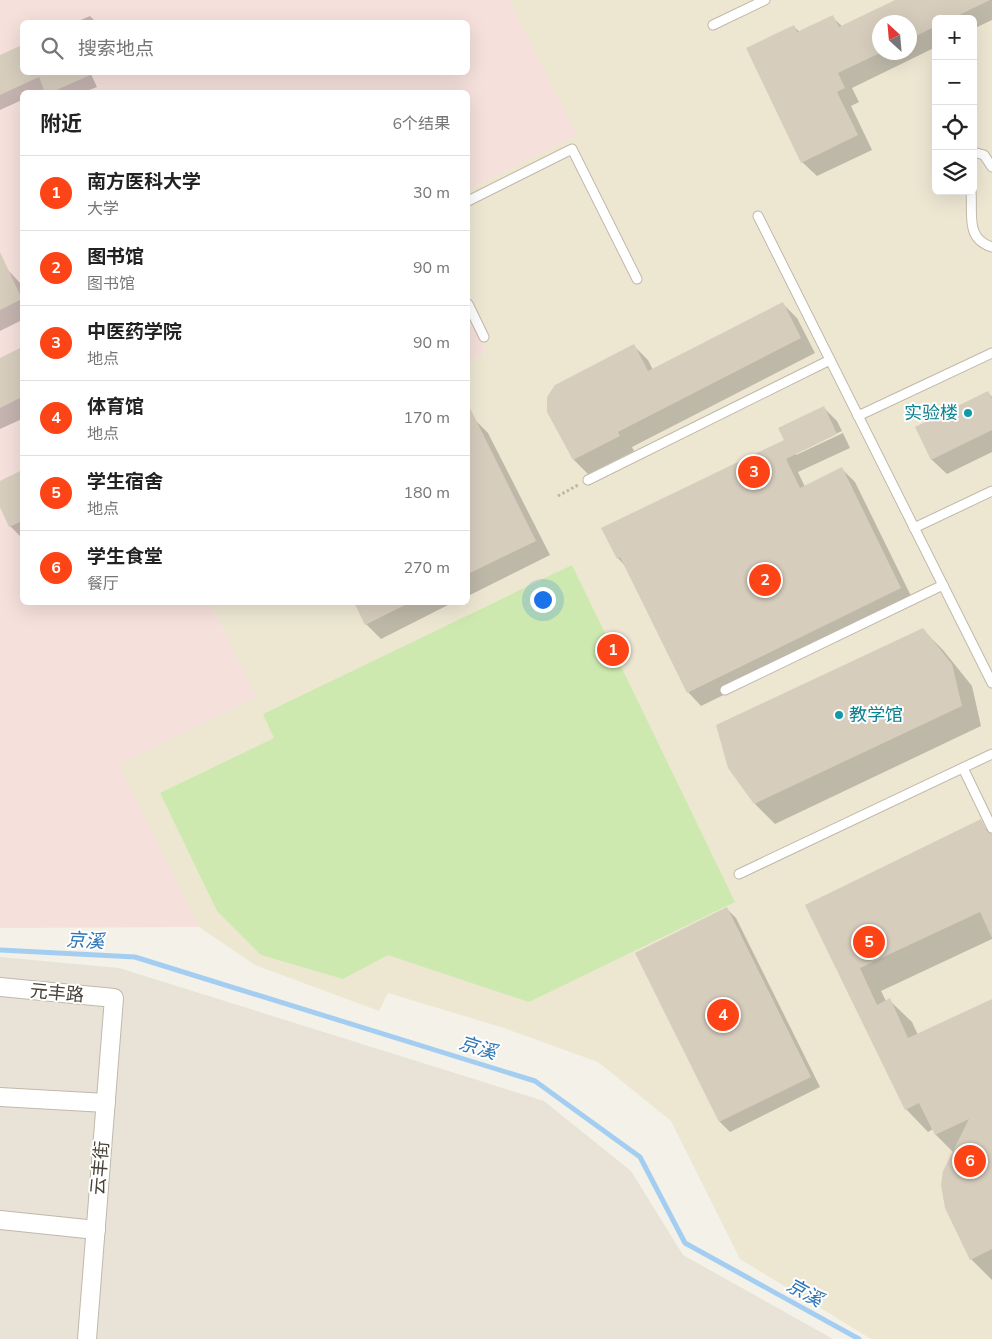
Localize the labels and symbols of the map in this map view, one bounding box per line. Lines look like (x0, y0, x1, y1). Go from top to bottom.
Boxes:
north arrow (872, 15, 917, 60)
place label: 实验楼 (904, 401, 958, 425)
marker: 实验楼 (962, 407, 974, 419)
pin: 3 (738, 453, 770, 491)
pin: 2 (749, 561, 781, 599)
your location (530, 587, 556, 613)
pin: 1 (597, 631, 629, 669)
place label: 教学馆 (849, 703, 903, 727)
marker: 教学馆 (833, 709, 845, 721)
pin: 5 (853, 923, 885, 961)
water label: 京溪 (65, 927, 107, 955)
street label: 元丰路 (29, 979, 85, 1007)
pin: 4 (707, 996, 739, 1034)
water label: 京溪 (456, 1030, 502, 1067)
street label: 云丰街 (86, 1140, 114, 1196)
pin: 6 (954, 1142, 986, 1180)
water label: 京溪 (782, 1272, 829, 1314)

